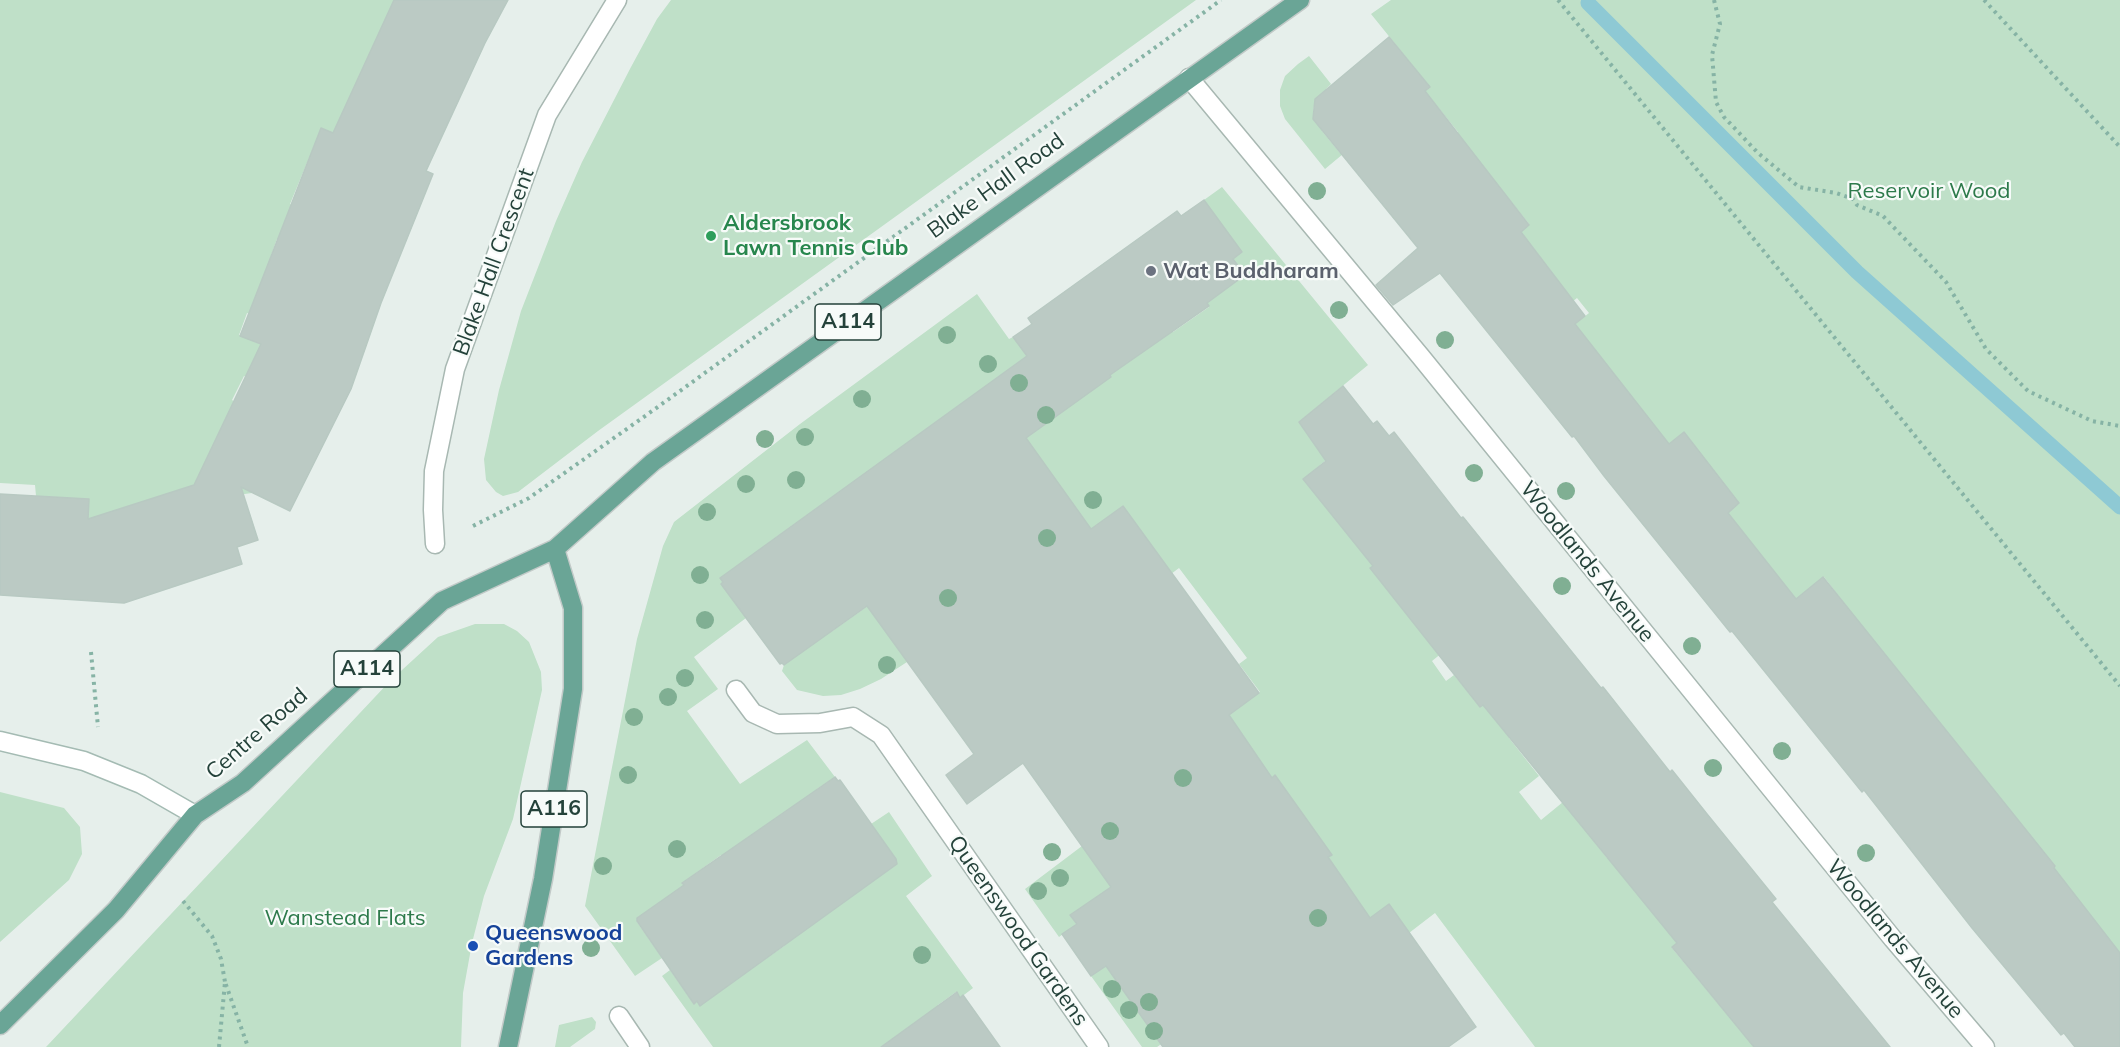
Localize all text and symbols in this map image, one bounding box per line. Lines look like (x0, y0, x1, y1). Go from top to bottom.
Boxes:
street label: Blake Hall Road (923, 128, 1069, 244)
street label: Blake Hall Crescent (448, 165, 540, 359)
park label: Reservoir Wood (1847, 178, 2011, 204)
place label: Aldersbrook Lawn Tennis Club (723, 210, 908, 262)
marker: Aldersbrook Lawn Tennis Club (704, 229, 718, 243)
place label: Wat Buddharam (1163, 258, 1339, 284)
marker: Wat Buddharam (1144, 264, 1158, 278)
road number: A114 (815, 304, 881, 340)
street label: Woodlands Avenue (1514, 476, 1660, 648)
road number: A114 (334, 651, 400, 687)
street label: Centre Road (201, 683, 313, 785)
road number: A116 (521, 791, 587, 827)
street label: Queenswood Gardens (942, 831, 1094, 1031)
street label: Woodlands Avenue (1821, 854, 1969, 1024)
park label: Wanstead Flats (264, 905, 426, 931)
place label: Queenswood Gardens (485, 920, 622, 972)
marker: Queenswood Gardens (466, 939, 480, 953)

